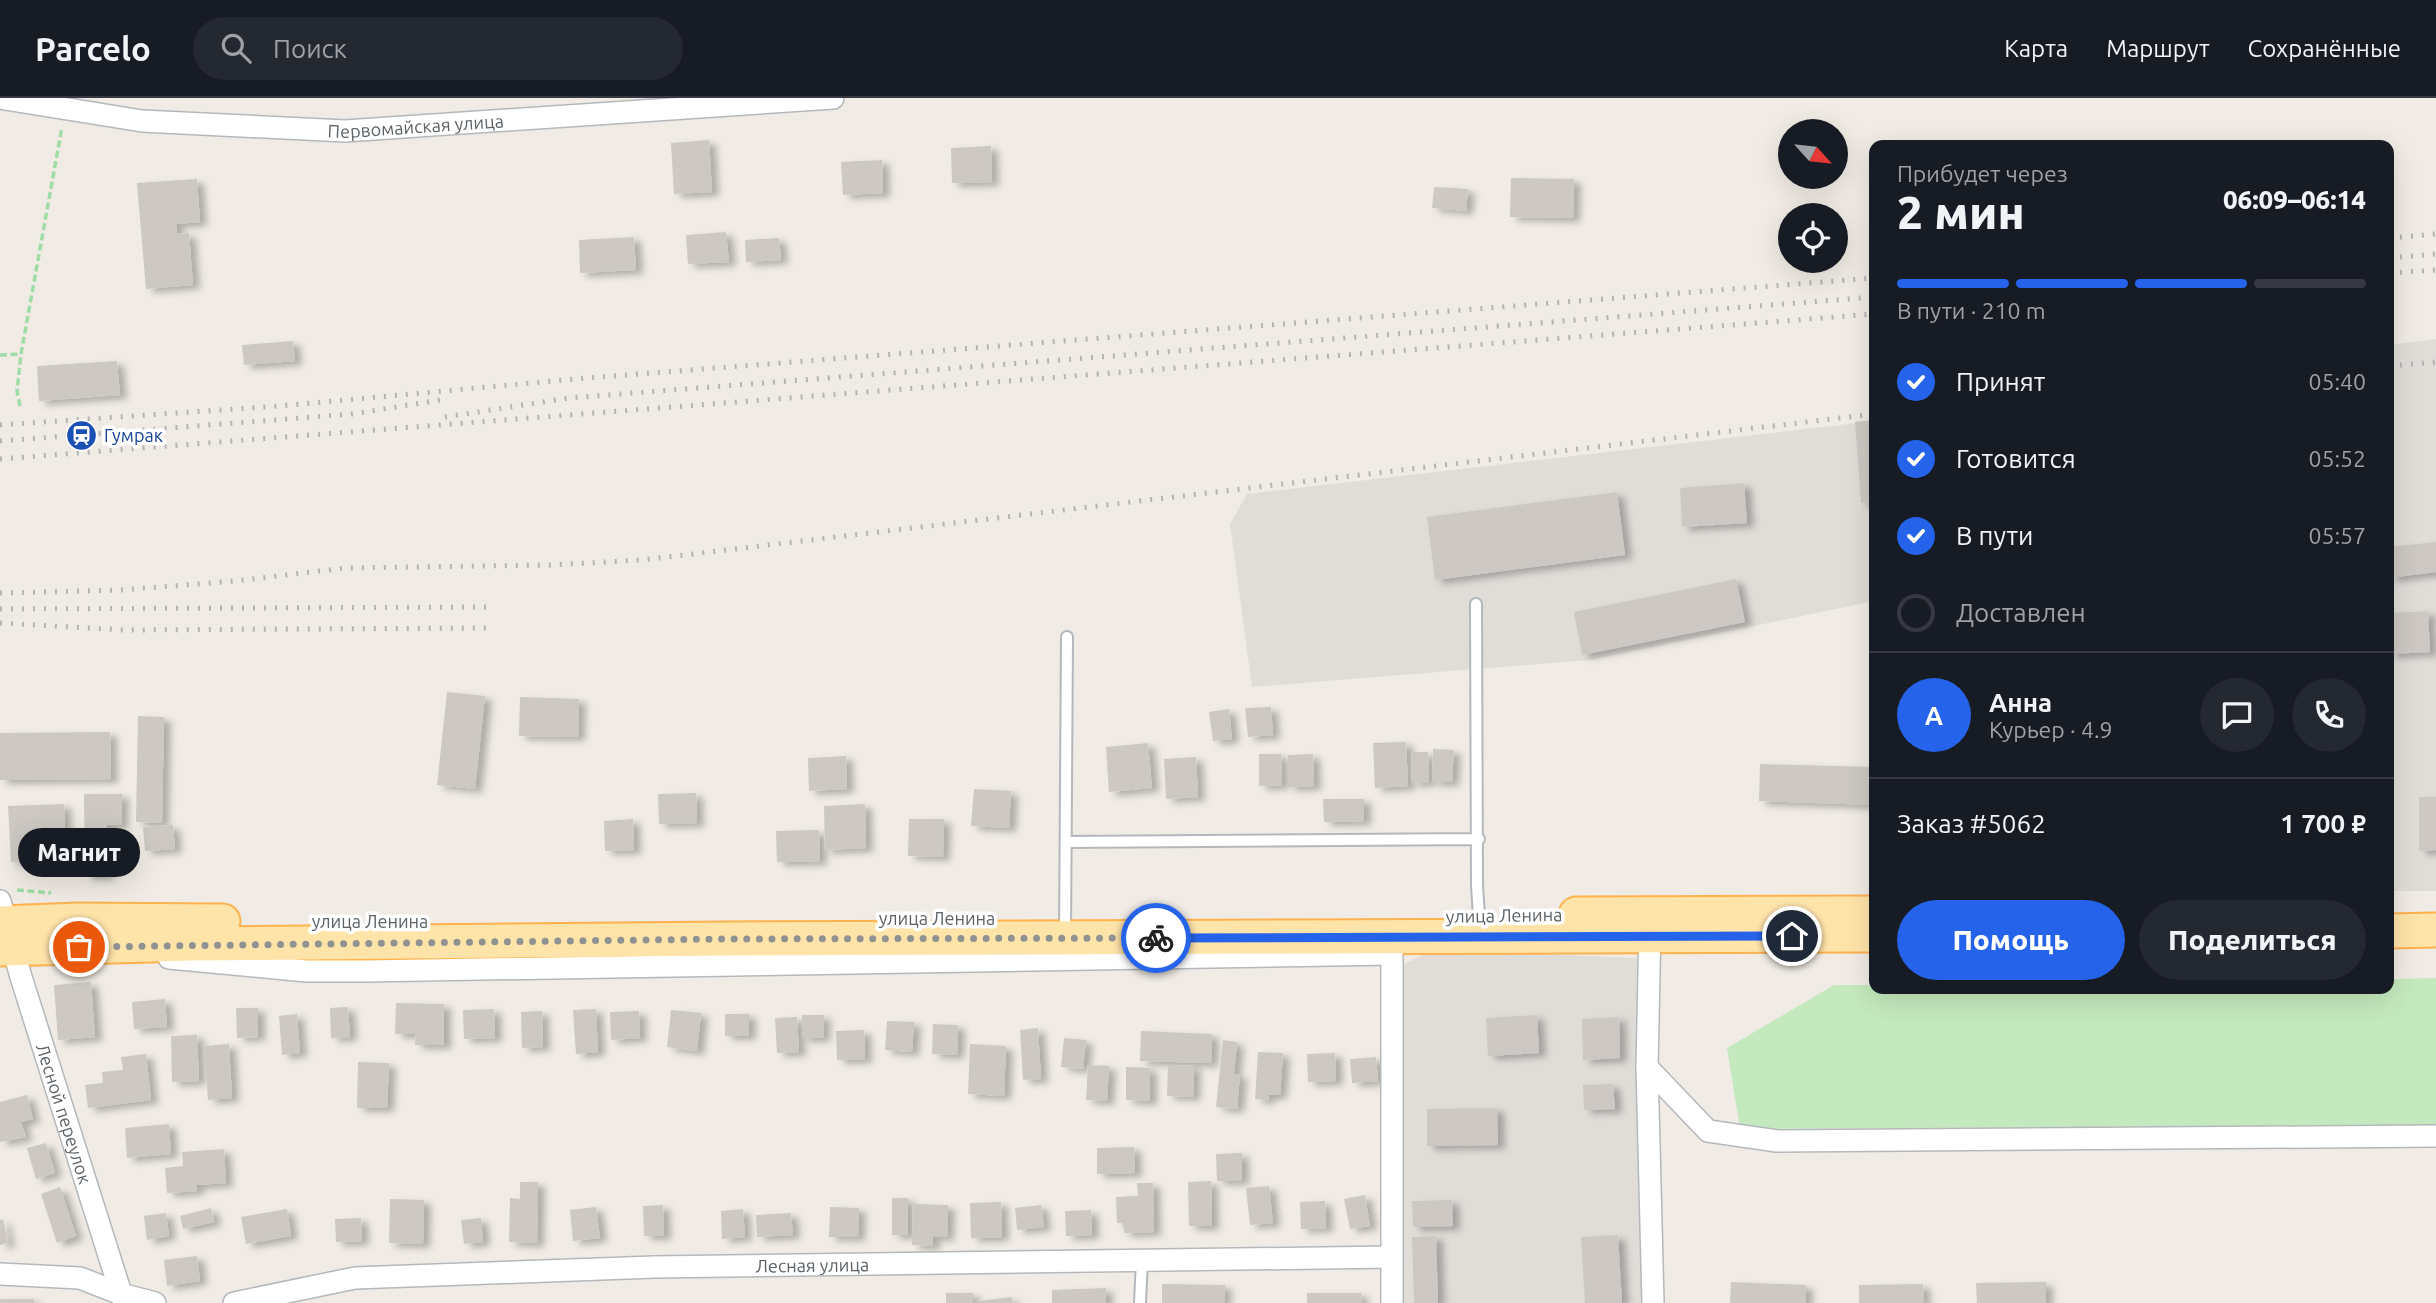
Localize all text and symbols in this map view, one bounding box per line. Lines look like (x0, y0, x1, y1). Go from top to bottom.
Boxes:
search box (193, 17, 683, 80)
icon: search (217, 29, 255, 67)
text: Parcelo (35, 30, 151, 67)
text: Поиск (273, 34, 347, 63)
text: Карта (2004, 35, 2068, 62)
text: Маршрут (2106, 35, 2210, 62)
text: Сохранённые (2248, 35, 2401, 62)
street label: Первомайская улица (327, 110, 504, 141)
north arrow (1778, 119, 1848, 189)
map controls (1778, 119, 1848, 273)
text: Прибудет через (1897, 161, 2068, 186)
text: 06:09–06:14 (2223, 185, 2366, 214)
text: 2 мин (1897, 186, 2025, 238)
button: locate (1778, 203, 1848, 273)
text: В пути · 210 m (1897, 298, 2046, 323)
icon: check (1897, 363, 1935, 401)
text: Принят (1956, 367, 2045, 396)
text: 05:40 (2308, 369, 2366, 394)
station icon: Гумрак (64, 418, 98, 452)
place label: Гумрак (104, 425, 163, 445)
icon: check (1897, 440, 1935, 478)
text: Готовится (1956, 444, 2076, 473)
text: 05:52 (2308, 446, 2366, 471)
icon: check (1897, 517, 1935, 555)
text: В пути (1956, 521, 2033, 550)
text: 05:57 (2308, 523, 2366, 548)
text: Доставлен (1956, 598, 2086, 627)
button: chat (2200, 678, 2274, 752)
button: phone (2292, 678, 2366, 752)
text: Анна (1989, 688, 2052, 717)
text: А (1925, 701, 1943, 730)
text: Курьер · 4.9 (1989, 717, 2113, 742)
text: Заказ #5062 (1897, 809, 2046, 838)
text: 1 700 ₽ (2280, 809, 2366, 838)
callout: Магнит (18, 828, 140, 877)
text: Магнит (37, 840, 121, 865)
button: Помощь (1897, 900, 2125, 980)
button: Поделиться (2139, 900, 2366, 980)
courier (1121, 903, 1191, 973)
street label: улица Ленина (1445, 904, 1563, 926)
pin (1762, 906, 1822, 966)
street label: улица Ленина (879, 908, 995, 928)
street label: улица Ленина (312, 911, 428, 931)
pin (49, 917, 109, 977)
icon: home (1773, 917, 1811, 955)
icon: bike (1137, 919, 1175, 957)
icon: bag (60, 928, 98, 966)
street label: Лесной переулок (33, 1041, 96, 1186)
street label: Лесная улица (755, 1254, 869, 1276)

